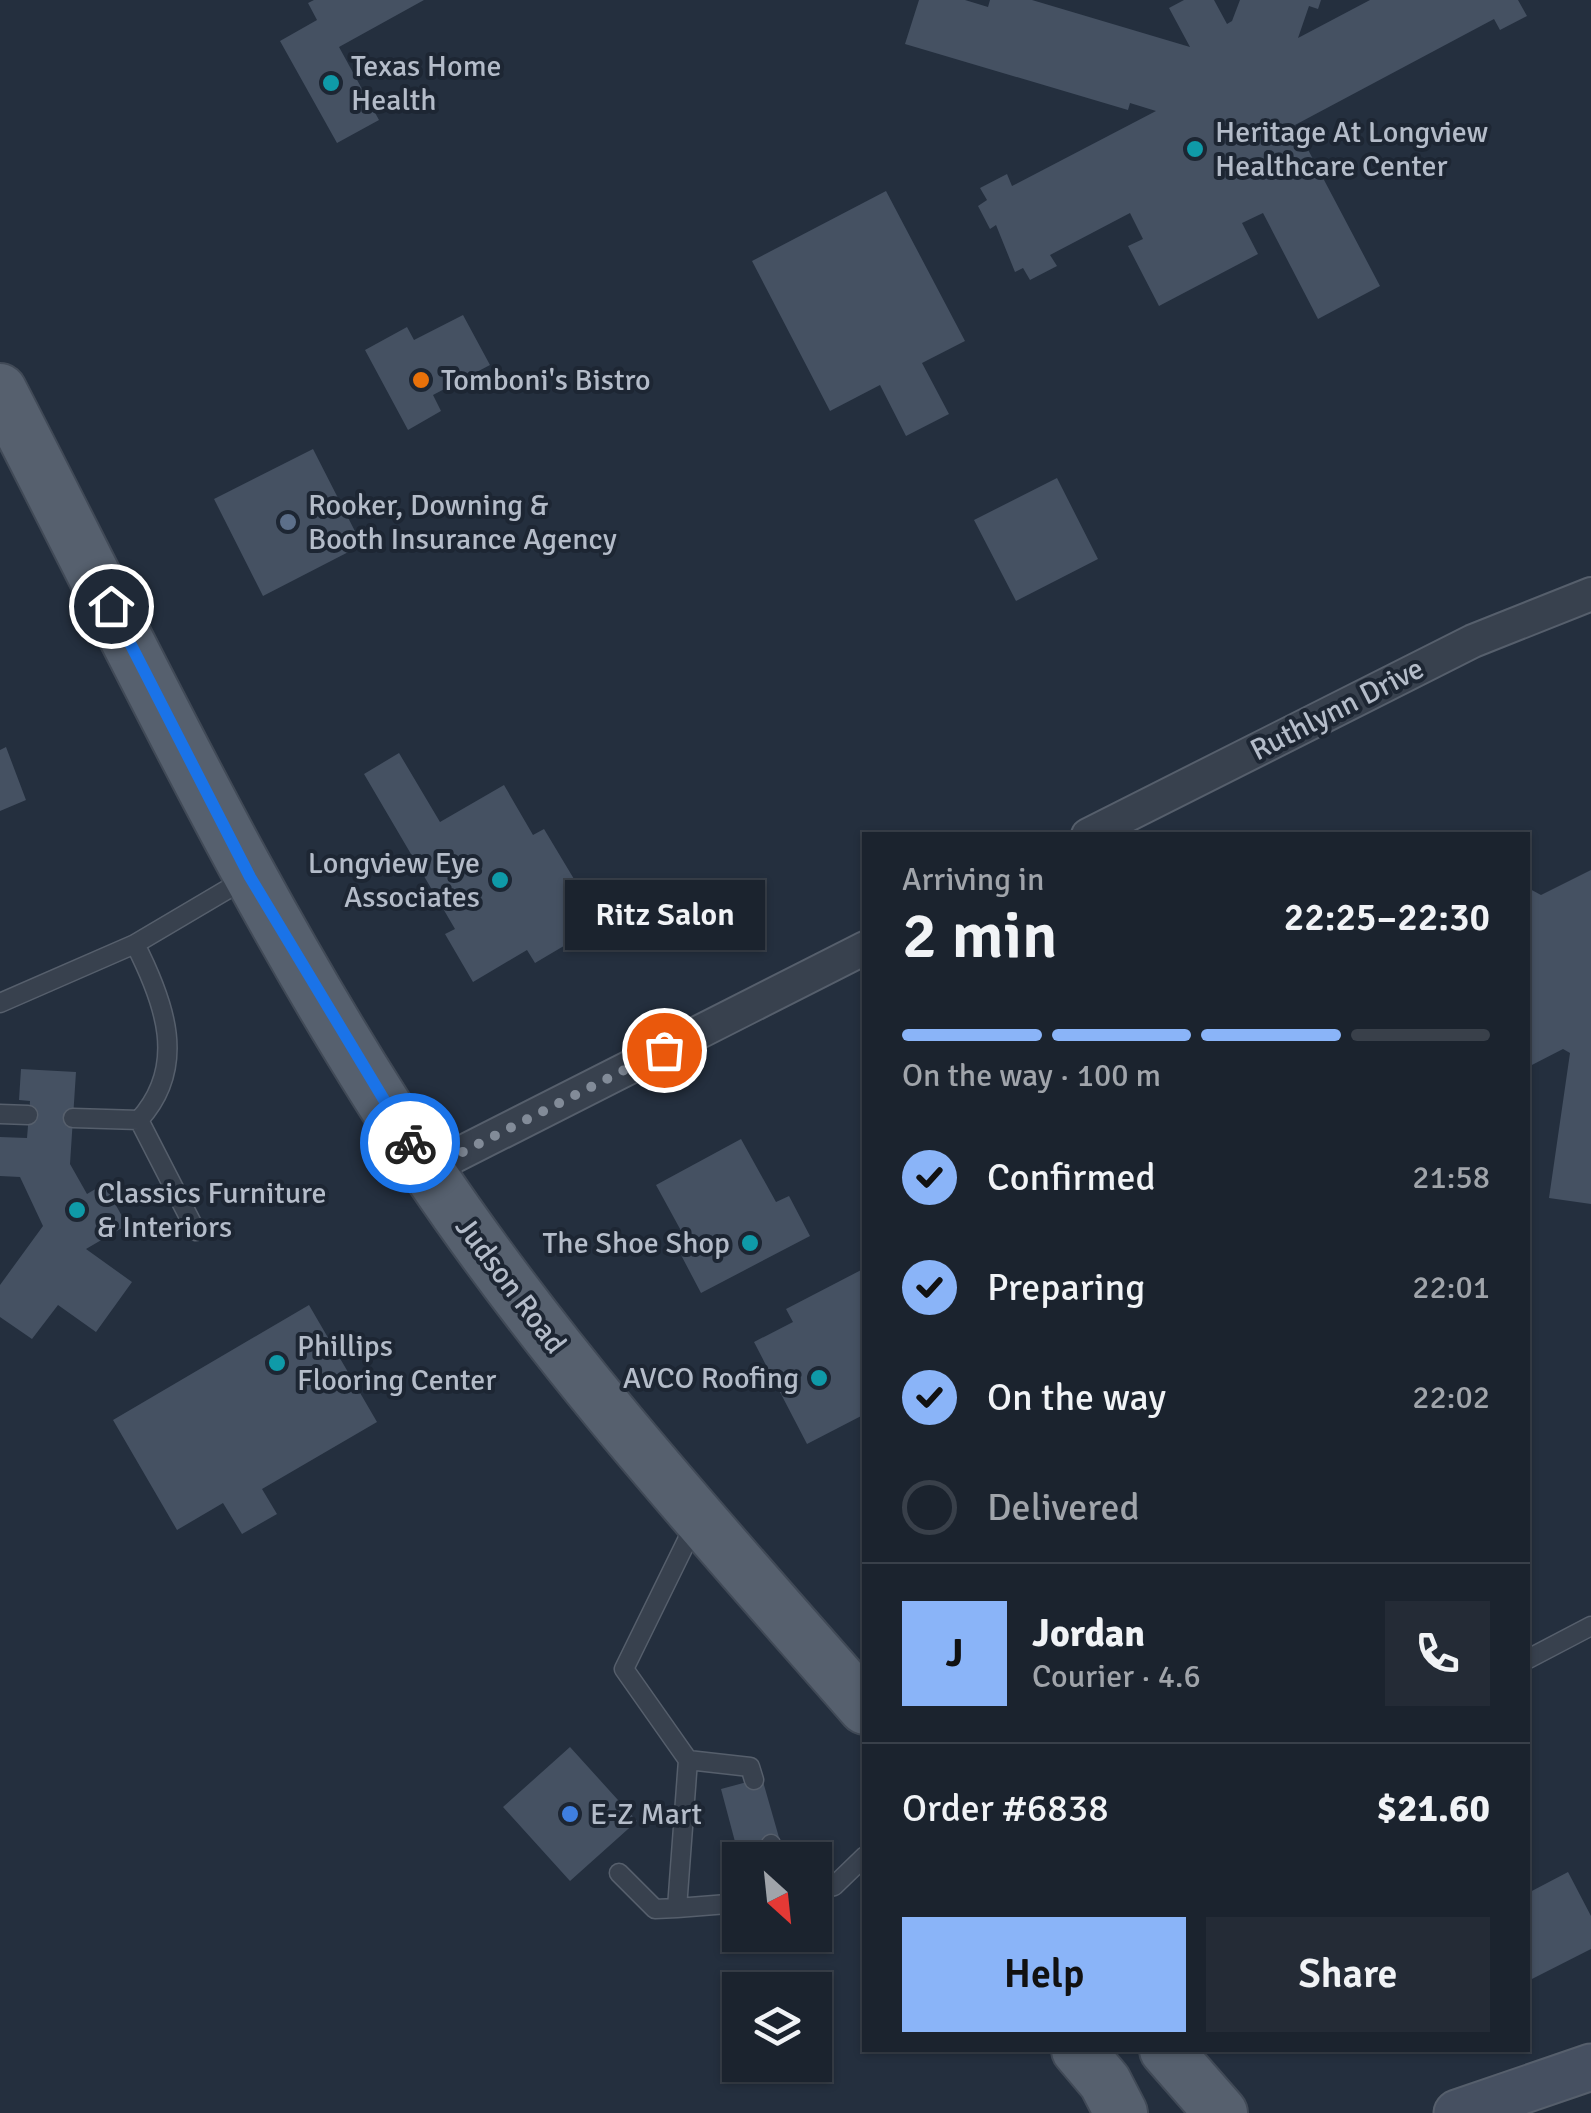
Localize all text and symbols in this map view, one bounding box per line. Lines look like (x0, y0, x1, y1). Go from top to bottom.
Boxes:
place label: Texas Home Health (351, 48, 502, 119)
marker: Texas Home Health (320, 72, 342, 94)
place label: Heritage At Longview Healthcare Center (1215, 114, 1488, 185)
marker: Heritage At Longview Healthcare Center (1184, 138, 1206, 160)
place label: Tomboni's Bistro (441, 362, 651, 399)
marker: Tomboni's Bistro (410, 369, 432, 391)
place label: Rooker, Downing & Booth Insurance Agency (308, 487, 617, 558)
marker: Rooker, Downing & Booth Insurance Agency (277, 511, 299, 533)
pin (69, 564, 154, 649)
icon: home (84, 579, 139, 634)
street label: Ruthlynn Drive (1244, 650, 1430, 769)
place label: Longview Eye Associates (308, 845, 480, 916)
text: Arriving in (902, 860, 1044, 899)
marker: Longview Eye Associates (489, 869, 511, 891)
callout: Ritz Salon (564, 880, 764, 950)
text: 22:25–22:30 (1284, 894, 1490, 941)
text: Ritz Salon (595, 895, 735, 934)
text: 2 min (902, 896, 1058, 976)
pin (622, 1008, 707, 1093)
icon: bag (637, 1023, 692, 1078)
text: On the way · 100 m (902, 1056, 1161, 1095)
courier (360, 1093, 460, 1193)
icon: bike (383, 1116, 438, 1171)
icon: check (902, 1150, 957, 1205)
text: Confirmed (987, 1154, 1156, 1201)
text: 21:58 (1412, 1158, 1490, 1197)
place label: Classics Furniture & Interiors (97, 1175, 327, 1246)
marker: Classics Furniture & Interiors (66, 1199, 88, 1221)
street label: Judson Road (447, 1210, 574, 1361)
place label: The Shoe Shop (543, 1225, 730, 1262)
marker: The Shoe Shop (739, 1232, 761, 1254)
icon: check (902, 1260, 957, 1315)
text: Preparing (987, 1264, 1145, 1311)
text: 22:01 (1412, 1268, 1490, 1307)
place label: Phillips Flooring Center (297, 1328, 496, 1399)
marker: Phillips Flooring Center (266, 1352, 288, 1374)
place label: AVCO Roofing (623, 1360, 799, 1397)
marker: AVCO Roofing (808, 1367, 830, 1389)
icon: check (902, 1370, 957, 1425)
text: On the way (987, 1374, 1166, 1421)
text: 22:02 (1412, 1378, 1490, 1417)
text: Delivered (987, 1484, 1140, 1531)
button: phone (1385, 1601, 1490, 1706)
text: Jordan (1032, 1610, 1145, 1657)
text: J (946, 1630, 963, 1677)
text: Courier · 4.6 (1032, 1657, 1201, 1696)
text: Order #6838 (902, 1785, 1109, 1832)
text: $21.60 (1377, 1785, 1490, 1832)
place label: E-Z Mart (590, 1796, 702, 1833)
marker: E-Z Mart (559, 1803, 581, 1825)
north arrow (722, 1842, 832, 1952)
map controls (722, 1842, 832, 2082)
button: Help (902, 1917, 1186, 2032)
button: Share (1206, 1917, 1490, 2032)
button: layers (722, 1972, 832, 2082)

